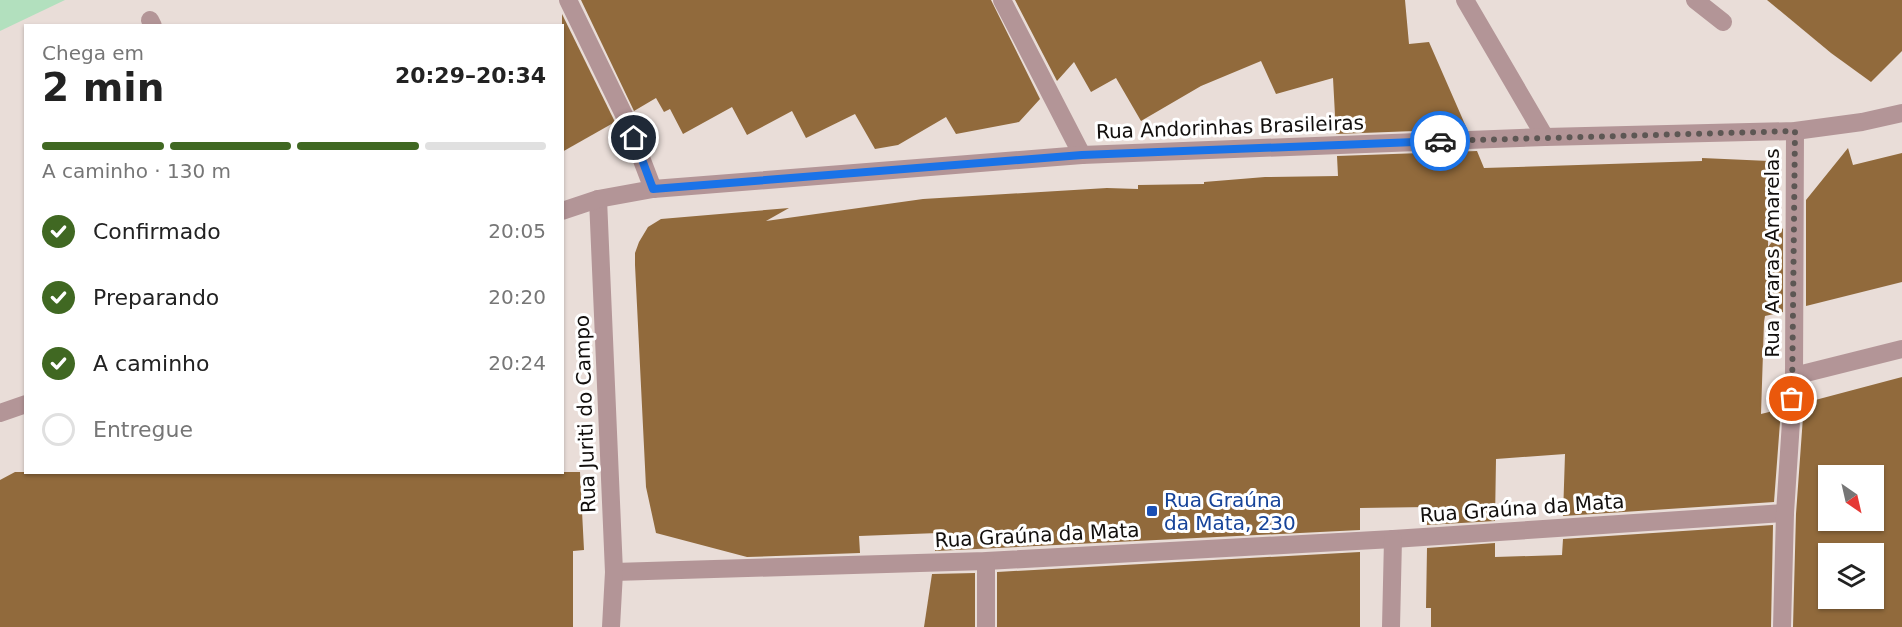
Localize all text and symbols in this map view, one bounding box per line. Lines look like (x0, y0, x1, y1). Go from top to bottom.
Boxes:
text: Chega em (42, 41, 144, 65)
text: 20:29–20:34 (395, 63, 546, 88)
text: 2 min (42, 65, 164, 110)
street label: Rua Andorinhas Brasileiras (1096, 110, 1364, 144)
courier (1410, 111, 1470, 171)
pin (608, 112, 659, 163)
icon: home (617, 121, 650, 154)
icon: car (1424, 125, 1457, 158)
street label: Rua Araras Amarelas (1760, 148, 1784, 358)
text: A caminho · 130 m (42, 159, 231, 183)
icon: check (42, 215, 75, 248)
text: Confirmado (93, 219, 221, 244)
text: 20:05 (488, 219, 546, 243)
icon: check (42, 281, 75, 314)
text: Preparando (93, 285, 219, 310)
text: 20:20 (488, 285, 546, 309)
street label: Rua Juriti do Campo (570, 314, 600, 514)
icon: check (42, 347, 75, 380)
text: A caminho (93, 351, 210, 376)
text: 20:24 (488, 351, 546, 375)
pin (1766, 373, 1817, 424)
icon: bag (1775, 382, 1808, 415)
text: Entregue (93, 417, 193, 442)
north arrow (1818, 465, 1884, 531)
map controls (1818, 465, 1884, 609)
place label: Rua Graúna da Mata, 230 (1164, 488, 1296, 535)
street label: Rua Graúna da Mata (1419, 489, 1625, 527)
marker: Rua Graúna da Mata, 230 (1145, 504, 1159, 518)
street label: Rua Graúna da Mata (934, 518, 1140, 552)
button: layers (1818, 543, 1884, 609)

